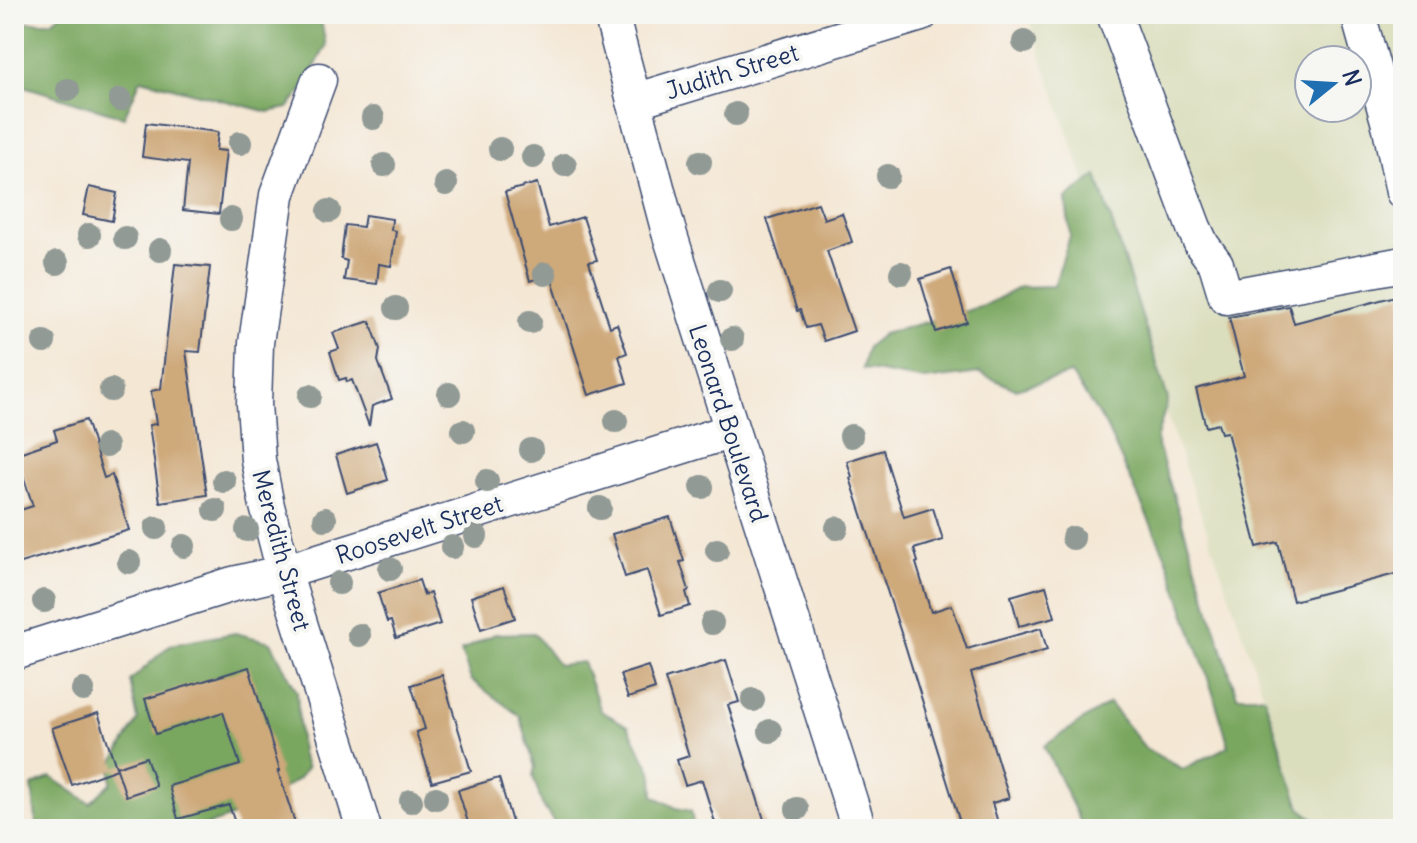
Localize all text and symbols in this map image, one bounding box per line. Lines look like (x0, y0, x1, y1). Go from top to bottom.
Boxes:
street label: Judith Street (662, 37, 802, 105)
north arrow (1293, 44, 1373, 124)
text: N (1336, 66, 1368, 89)
street label: Leonard Boulevard (683, 320, 775, 526)
street label: Meredith Street (246, 466, 318, 634)
street label: Roosevelt Street (332, 488, 506, 570)

